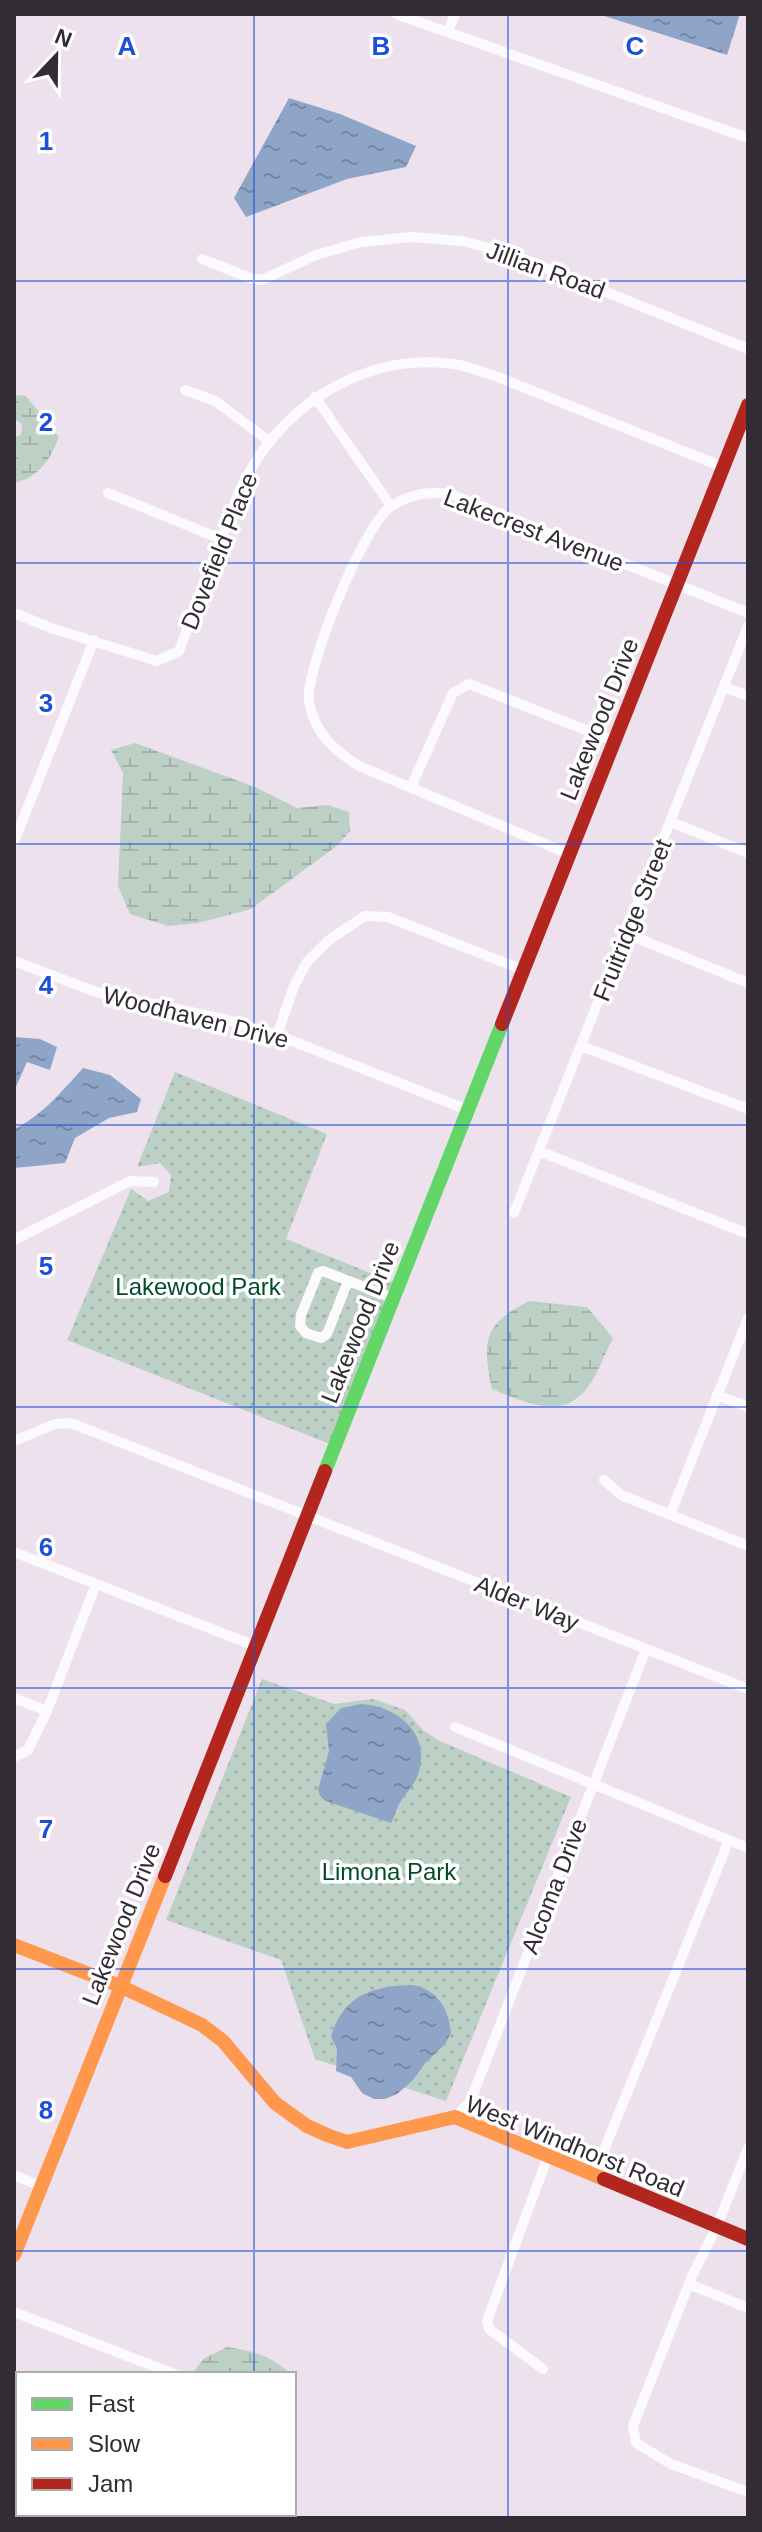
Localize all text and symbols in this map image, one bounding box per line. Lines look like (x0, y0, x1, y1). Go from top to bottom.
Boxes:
north arrow (16, 16, 96, 96)
text: N (51, 23, 75, 52)
text: A (118, 31, 137, 61)
text: B (372, 31, 390, 61)
text: C (626, 31, 645, 61)
text: 1 (39, 126, 53, 156)
street label: Jillian Road (483, 236, 609, 304)
text: 2 (39, 407, 53, 437)
street label: Dovefield Place (175, 469, 263, 633)
street label: Lakecrest Avenue (440, 483, 628, 577)
street label: Lakewood Drive (554, 634, 644, 804)
text: 3 (39, 688, 53, 718)
street label: Fruitridge Street (587, 835, 677, 1005)
text: 4 (39, 970, 54, 1000)
street label: Woodhaven Drive (100, 981, 292, 1053)
street label: Lakewood Drive (315, 1237, 405, 1407)
text: 5 (39, 1251, 53, 1281)
park label: Lakewood Park (115, 1273, 282, 1300)
text: 6 (39, 1532, 53, 1562)
street label: Alder Way (471, 1570, 583, 1636)
text: 7 (39, 1814, 53, 1844)
street label: Alcoma Drive (516, 1815, 592, 1957)
street label: Lakewood Drive (76, 1839, 166, 2009)
park label: Limona Park (322, 1858, 457, 1885)
street label: West Windhorst Road (462, 2090, 688, 2202)
text: 8 (39, 2095, 53, 2125)
legend (16, 2372, 296, 2516)
text: Fast (88, 2390, 135, 2417)
text: Slow (88, 2430, 141, 2457)
text: Jam (88, 2470, 133, 2497)

